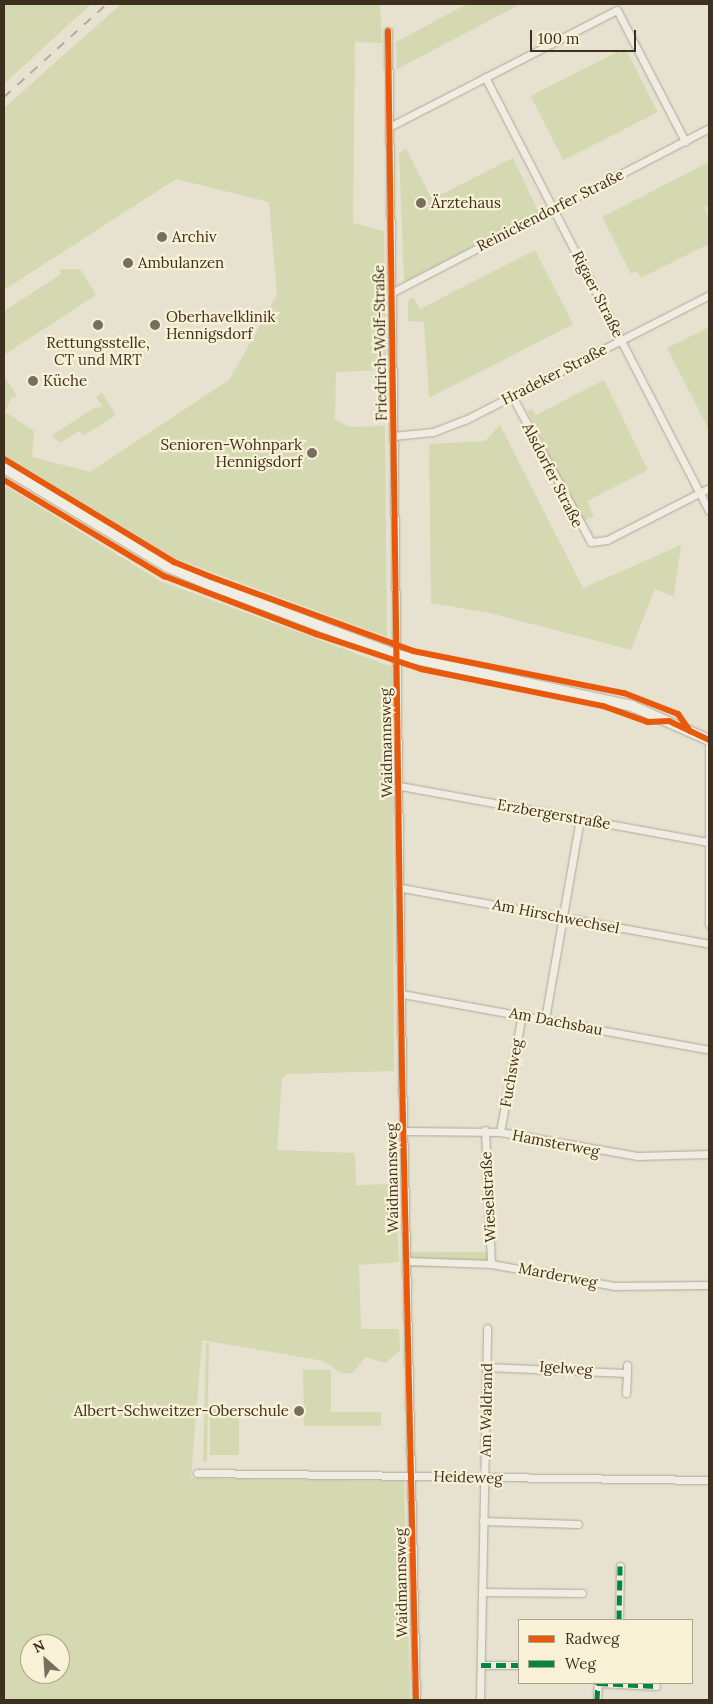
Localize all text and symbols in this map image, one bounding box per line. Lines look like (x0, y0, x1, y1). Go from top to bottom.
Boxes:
scale bar (533, 20, 639, 52)
text: 100 m (538, 29, 579, 48)
street label: Reinickendorfer Straße (473, 165, 627, 255)
place label: Ärztehaus (431, 194, 501, 212)
marker: Ärztehaus (415, 197, 427, 209)
place label: Archiv (172, 228, 217, 246)
marker: Archiv (156, 231, 168, 243)
street label: Rigaer Straße (568, 248, 628, 340)
place label: Ambulanzen (138, 254, 224, 272)
marker: Ambulanzen (122, 257, 134, 269)
street label: Friedrich-Wolf-Straße (370, 265, 390, 421)
place label: Oberhavelklinik Hennigsdorf (166, 307, 275, 342)
marker: Oberhavelklinik Hennigsdorf (148, 318, 162, 332)
marker: Rettungsstelle, CT und MRT (92, 319, 104, 331)
place label: Rettungsstelle, CT und MRT (46, 333, 150, 368)
street label: Hradeker Straße (498, 340, 610, 408)
place label: Küche (43, 372, 87, 390)
marker: Küche (27, 375, 39, 387)
street label: Alsdorfer Straße (519, 420, 587, 530)
place label: Senioren-Wohnpark Hennigsdorf (160, 435, 302, 470)
marker: Senioren-Wohnpark Hennigsdorf (306, 447, 318, 459)
street label: Waidmannsweg (376, 688, 396, 798)
street label: Erzbergerstraße (496, 795, 612, 833)
street label: Am Hirschwechsel (491, 895, 621, 937)
street label: Am Dachsbau (508, 1003, 604, 1039)
street label: Fuchsweg (496, 1037, 526, 1109)
street label: Waidmannsweg (382, 1123, 402, 1233)
street label: Hamsterweg (511, 1126, 601, 1160)
street label: Wieselstraße (477, 1151, 499, 1243)
street label: Marderweg (517, 1259, 599, 1291)
street label: Igelweg (539, 1357, 593, 1379)
street label: Am Waldrand (476, 1363, 496, 1457)
place label: Albert-Schweitzer-Oberschule (74, 1402, 289, 1420)
marker: Albert-Schweitzer-Oberschule (293, 1405, 305, 1417)
street label: Heideweg (433, 1467, 503, 1487)
street label: Waidmannsweg (391, 1528, 411, 1638)
legend (518, 1619, 693, 1684)
text: Radweg (565, 1629, 619, 1648)
north arrow (20, 1634, 70, 1684)
text: N (30, 1636, 48, 1657)
text: Weg (565, 1654, 596, 1673)

